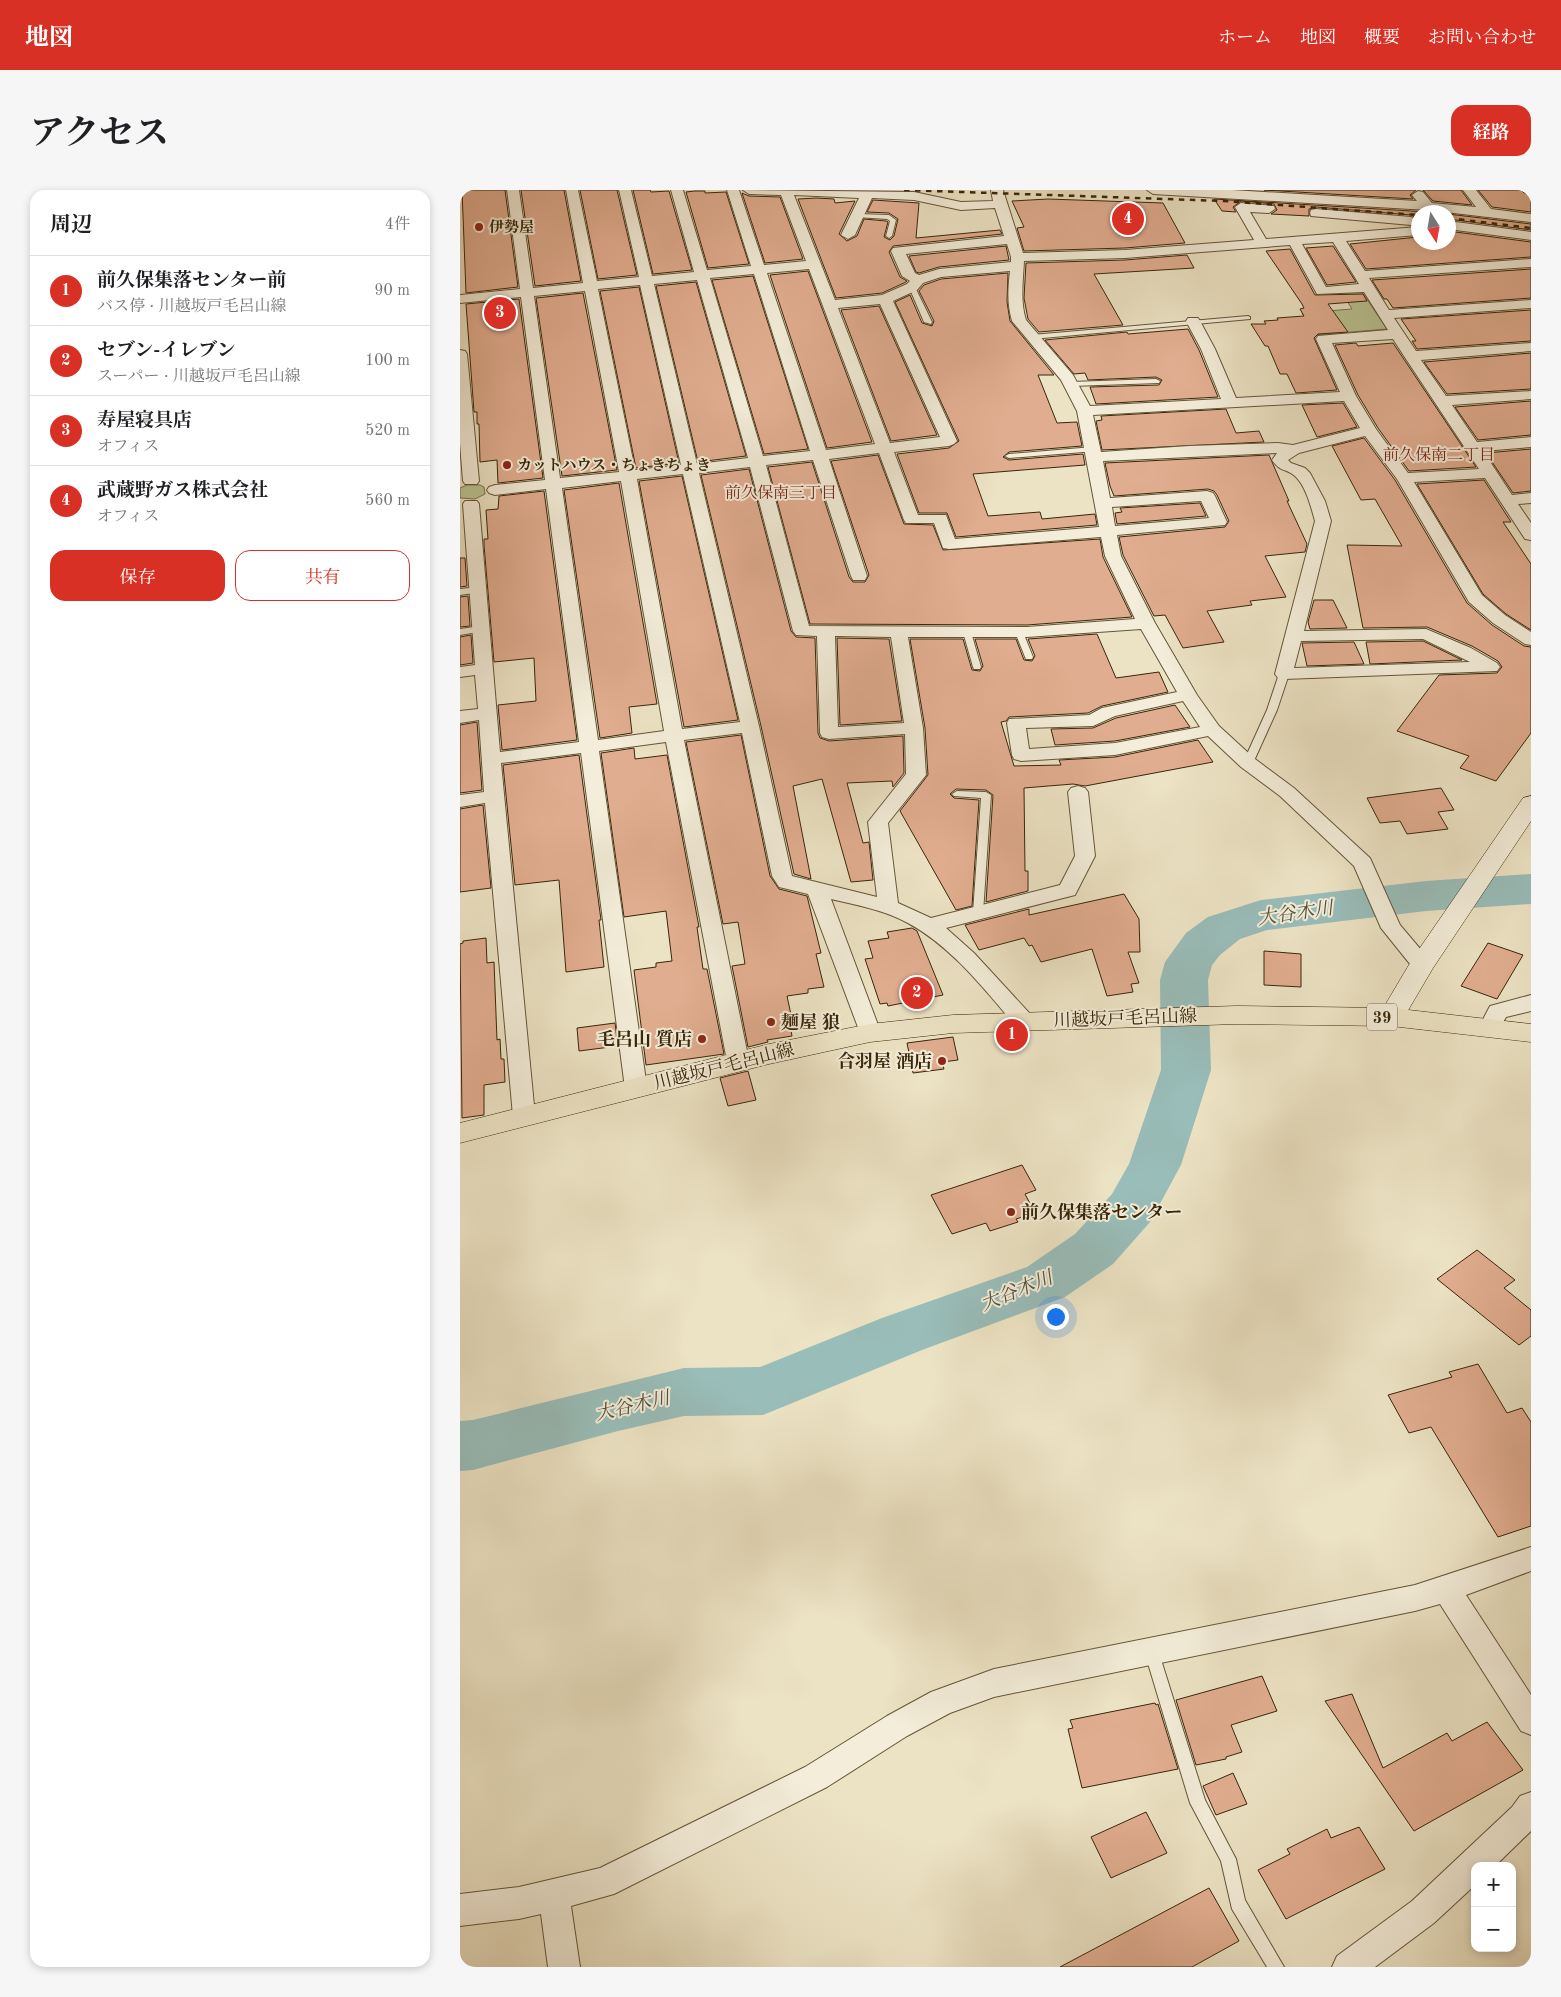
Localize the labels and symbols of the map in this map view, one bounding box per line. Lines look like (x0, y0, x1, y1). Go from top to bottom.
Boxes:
pin: 4 (1112, 200, 1144, 238)
north arrow (1411, 205, 1456, 250)
place label: 伊勢屋 (489, 219, 534, 236)
marker: 伊勢屋 (473, 221, 485, 233)
pin: 3 (484, 294, 516, 332)
district label: 前久保南二丁目 (1383, 446, 1495, 464)
place label: カットハウス・ちょきちょき (517, 457, 711, 474)
marker: カットハウス・ちょきちょき (501, 459, 513, 471)
district label: 前久保南三丁目 (725, 484, 837, 502)
water label: 大谷木川 (1256, 898, 1336, 929)
pin: 2 (901, 974, 933, 1012)
road number: 39 (1367, 1004, 1397, 1030)
street label: 川越坂戸毛呂山線 (1053, 1005, 1197, 1031)
place label: 麺屋 狼 (781, 1012, 840, 1032)
marker: 麺屋 狼 (765, 1016, 777, 1028)
pin: 1 (996, 1016, 1028, 1054)
place label: 毛呂山 質店 (597, 1029, 692, 1049)
marker: 毛呂山 質店 (696, 1033, 708, 1045)
street label: 川越坂戸毛呂山線 (652, 1039, 796, 1093)
place label: 合羽屋 酒店 (837, 1051, 932, 1071)
marker: 合羽屋 酒店 (936, 1055, 948, 1067)
place label: 前久保集落センター (1021, 1202, 1182, 1222)
marker: 前久保集落センター (1005, 1206, 1017, 1218)
water label: 大谷木川 (977, 1267, 1058, 1315)
your location (1043, 1304, 1069, 1330)
water label: 大谷木川 (593, 1387, 674, 1425)

